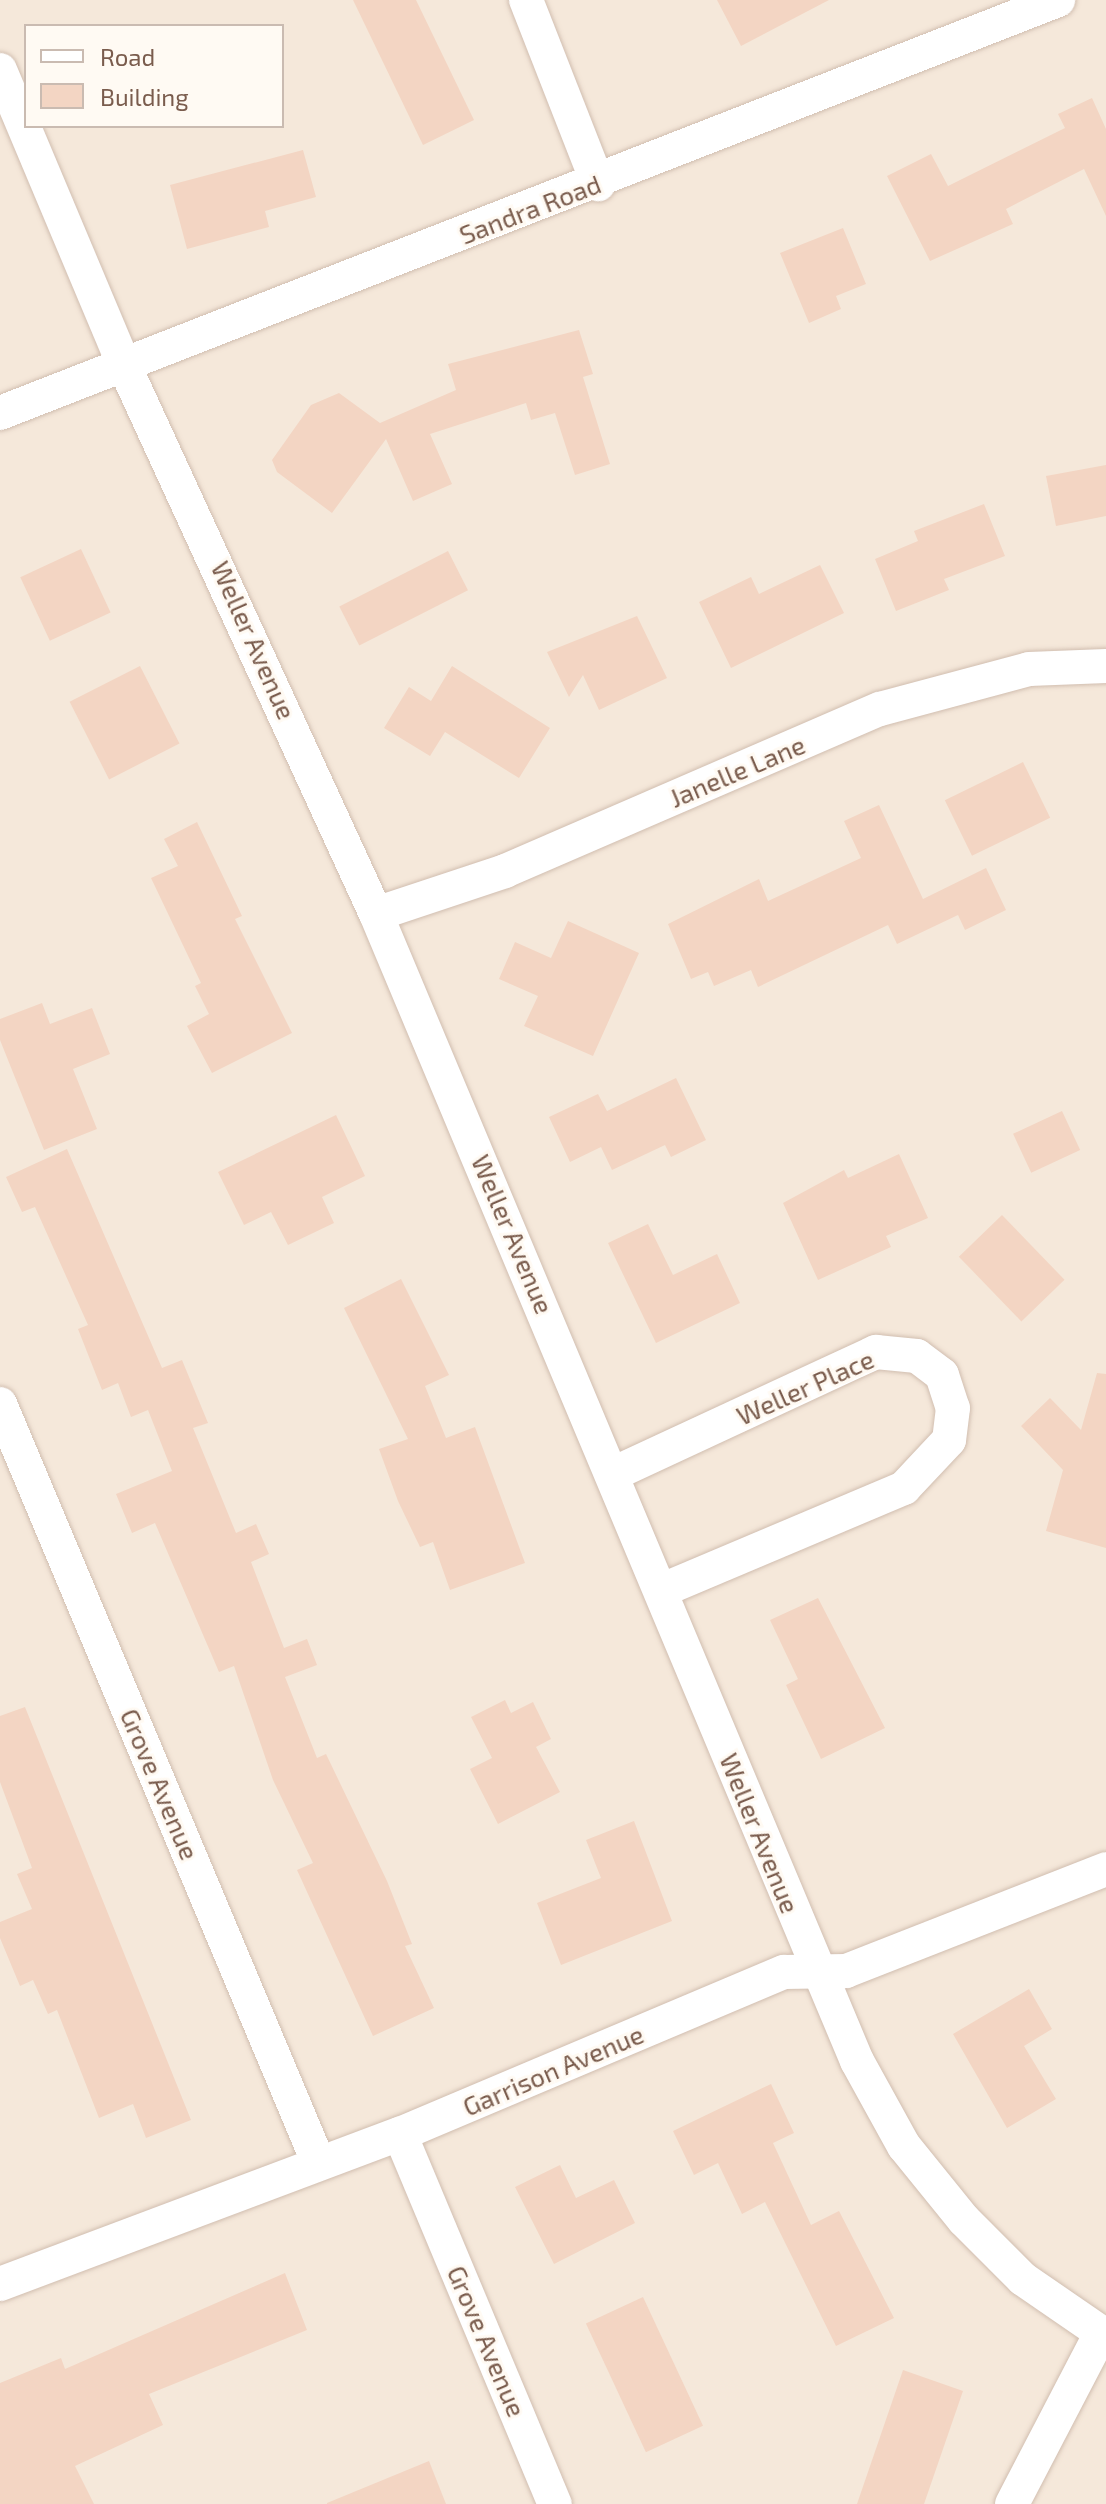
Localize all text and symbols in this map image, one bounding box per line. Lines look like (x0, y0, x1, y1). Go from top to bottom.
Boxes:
legend (24, 24, 284, 128)
text: Road (100, 42, 155, 71)
text: Building (100, 82, 189, 111)
street label: Sandra Road (455, 168, 605, 250)
street label: Weller Avenue (205, 556, 303, 724)
street label: Janelle Lane (665, 728, 809, 814)
street label: Weller Avenue (465, 1149, 561, 1319)
street label: Weller Place (731, 1343, 879, 1431)
street label: Grove Avenue (114, 1704, 206, 1864)
street label: Weller Avenue (714, 1748, 806, 1918)
street label: Garrison Avenue (458, 2018, 648, 2122)
street label: Grove Avenue (441, 2261, 533, 2421)

